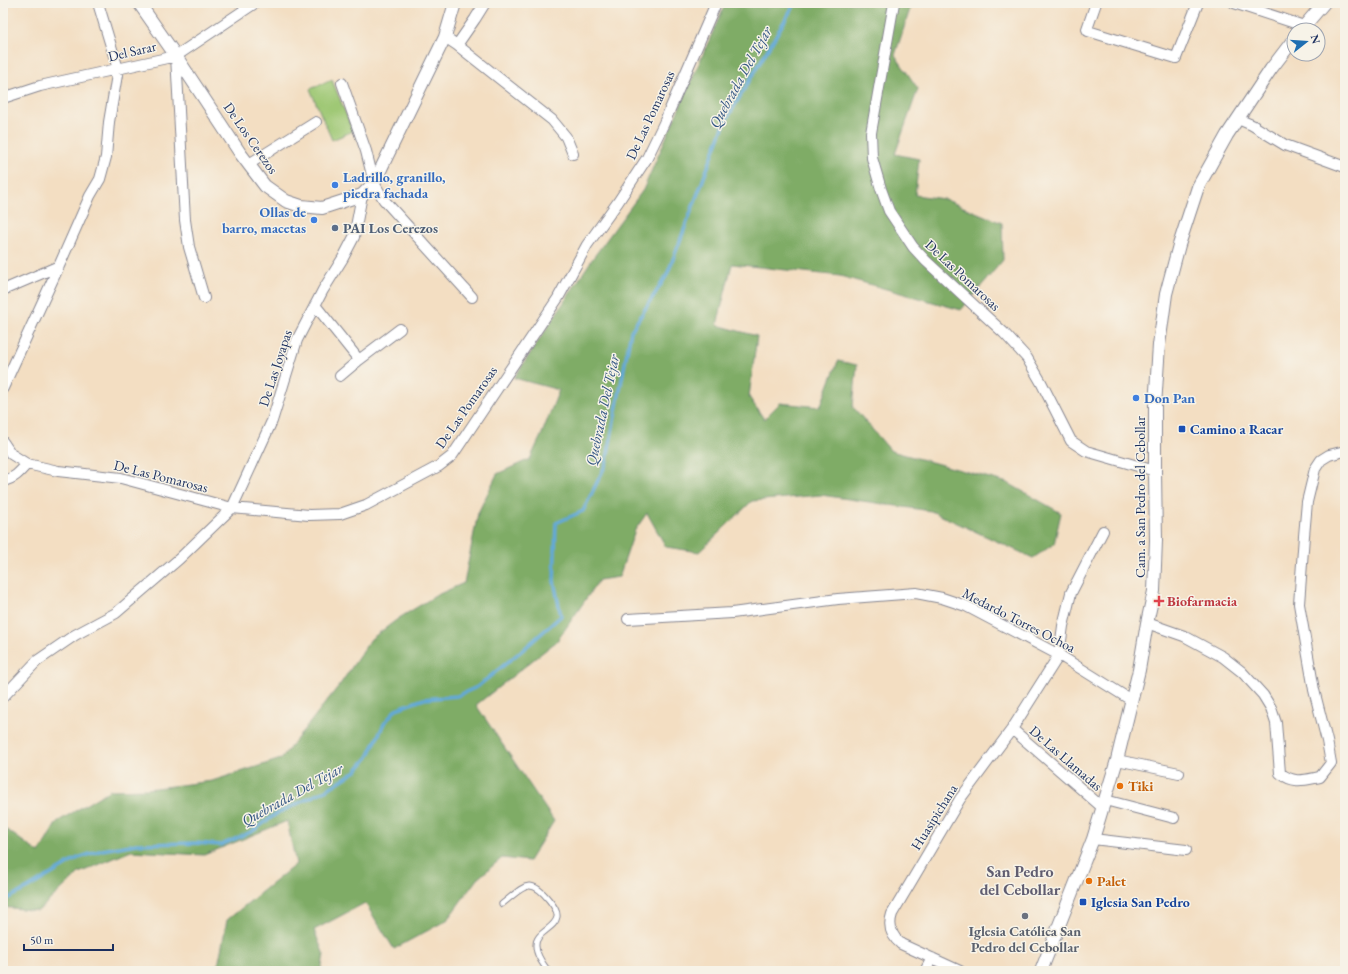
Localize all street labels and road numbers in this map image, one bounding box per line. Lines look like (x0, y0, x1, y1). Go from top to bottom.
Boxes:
street label: Del Sarar (106, 37, 158, 65)
street label: De Las Pomarosas (621, 67, 679, 163)
street label: De Los Cerezos (220, 99, 283, 178)
street label: De Las Pomarosas (922, 235, 1005, 315)
street label: De Las Joyapas (254, 327, 296, 409)
street label: De Las Pomarosas (431, 362, 501, 452)
street label: Cam. a San Pedro del Cebollar (1131, 416, 1149, 578)
street label: De Las Pomarosas (112, 456, 210, 497)
street label: Medardo Torres Ochoa (959, 584, 1079, 656)
street label: De Las Llamadas (1026, 721, 1106, 795)
street label: Huasipichana (907, 780, 962, 853)

